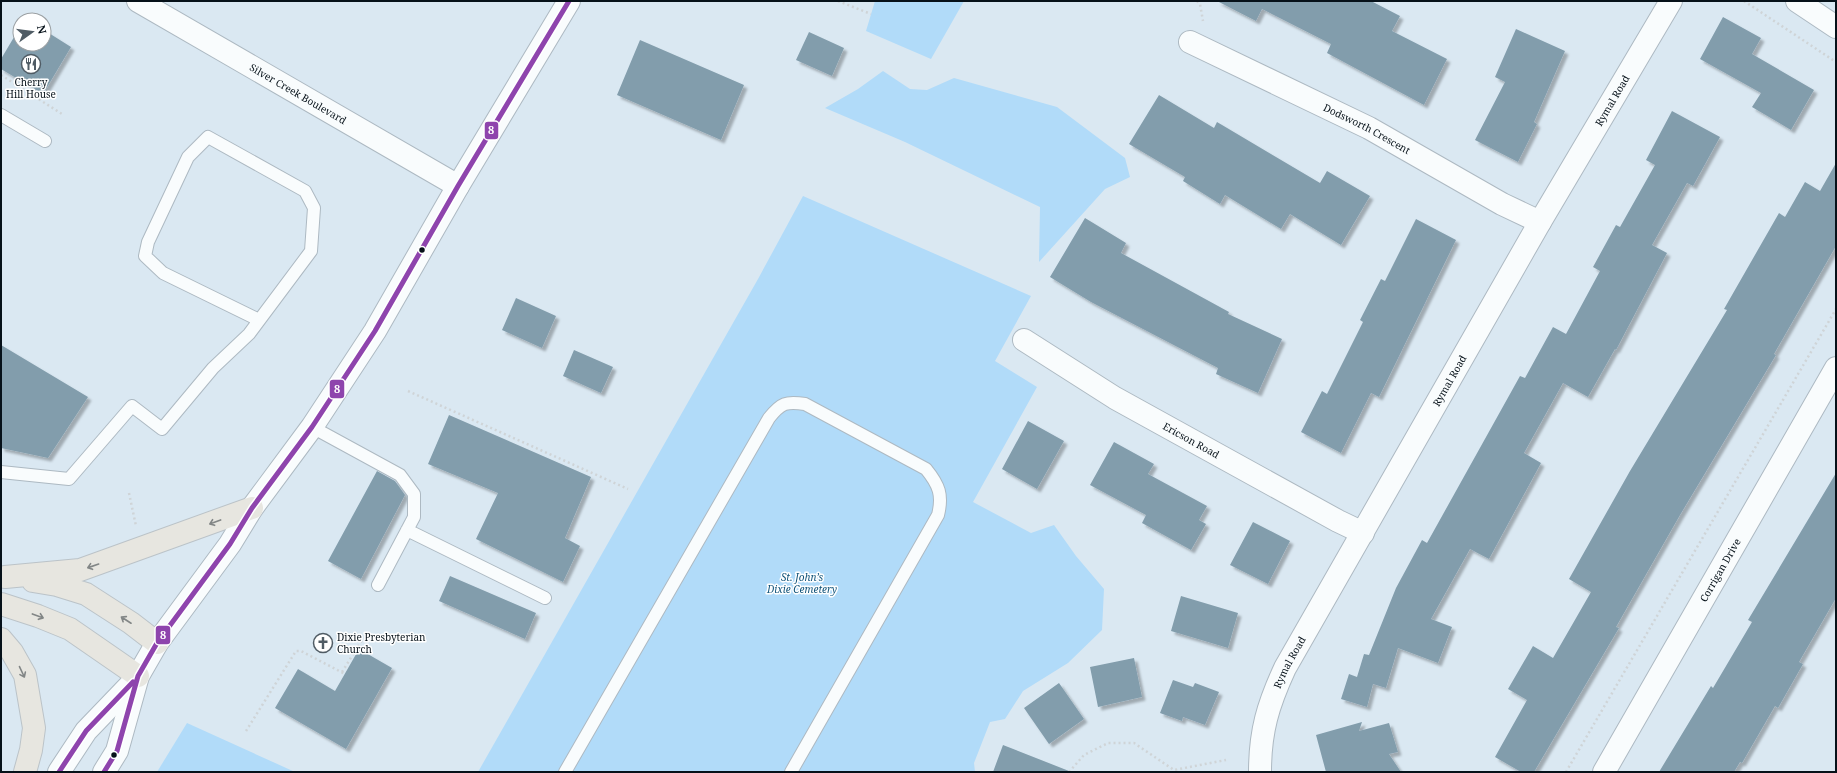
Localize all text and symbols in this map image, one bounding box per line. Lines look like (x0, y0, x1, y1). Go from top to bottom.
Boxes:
north arrow (12, 12, 52, 52)
text: N (34, 23, 51, 36)
restaurant icon: Cherry Hill House (20, 53, 42, 75)
street label: Silver Creek Boulevard (247, 60, 349, 127)
street label: Rymal Road (1591, 72, 1633, 129)
place label: Cherry Hill House (6, 75, 56, 101)
street label: Dodsworth Crescent (1321, 100, 1413, 157)
line badge: 8 (484, 121, 499, 140)
text: 8 (488, 122, 494, 137)
unlabelled marker (417, 245, 427, 255)
street label: Rymal Road (1429, 352, 1470, 409)
line badge: 8 (329, 379, 345, 399)
text: 8 (334, 381, 340, 396)
street label: Ericson Road (1160, 419, 1222, 461)
one-way arrow (209, 519, 222, 526)
street label: Corrigan Drive (1696, 536, 1744, 604)
one-way arrow (87, 562, 99, 570)
park label: St. John’s Dixie Cemetery (766, 570, 837, 596)
one-way arrow (32, 612, 44, 620)
one-way arrow (120, 615, 132, 623)
line badge: 8 (155, 625, 171, 645)
text: 8 (160, 627, 166, 642)
place label: Dixie Presbyterian Church (337, 630, 426, 656)
church icon: Dixie Presbyterian Church (312, 632, 334, 654)
street label: Rymal Road (1270, 634, 1309, 690)
one-way arrow (19, 665, 26, 677)
unlabelled marker (109, 750, 119, 760)

